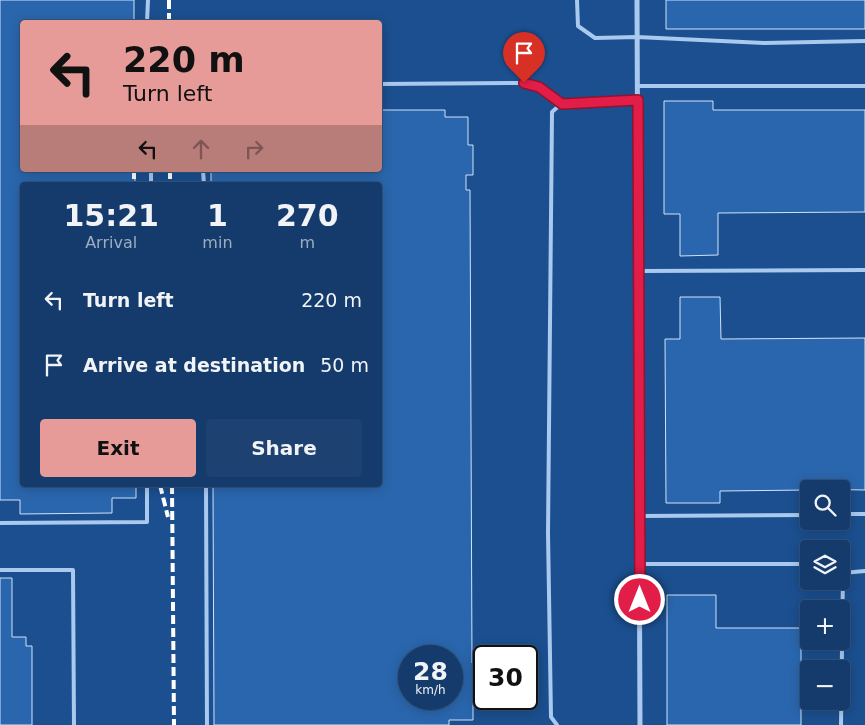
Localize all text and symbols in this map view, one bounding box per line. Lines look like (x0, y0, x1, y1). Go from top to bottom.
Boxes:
pin (503, 32, 545, 83)
icon: arrive (510, 39, 538, 67)
icon: left (40, 40, 105, 105)
text: 220 m (123, 40, 245, 80)
text: Turn left (123, 81, 212, 106)
icon: left (134, 135, 162, 163)
icon: ahead (187, 135, 215, 163)
icon: right (240, 135, 268, 163)
text: 15:21 (63, 198, 159, 233)
text: 1 (207, 198, 228, 233)
text: 270 (276, 198, 339, 233)
text: Arrival (85, 233, 137, 252)
text: min (202, 233, 233, 252)
text: m (299, 233, 315, 252)
icon: left (40, 286, 68, 314)
text: Turn left (83, 289, 174, 311)
text: 220 m (301, 289, 362, 311)
icon: arrive (40, 351, 68, 379)
text: Arrive at destination (83, 354, 305, 376)
text: 50 m (320, 354, 369, 376)
button: Exit (40, 419, 196, 477)
button: Share (206, 419, 362, 477)
map controls (800, 480, 850, 710)
button: search (800, 480, 850, 530)
button: layers (800, 540, 850, 590)
position arrow (613, 573, 665, 625)
button: + (800, 600, 850, 650)
speed limit sign: 30 (473, 645, 538, 710)
text: 28 (413, 657, 448, 686)
button: − (800, 660, 850, 710)
text: km/h (415, 683, 446, 697)

